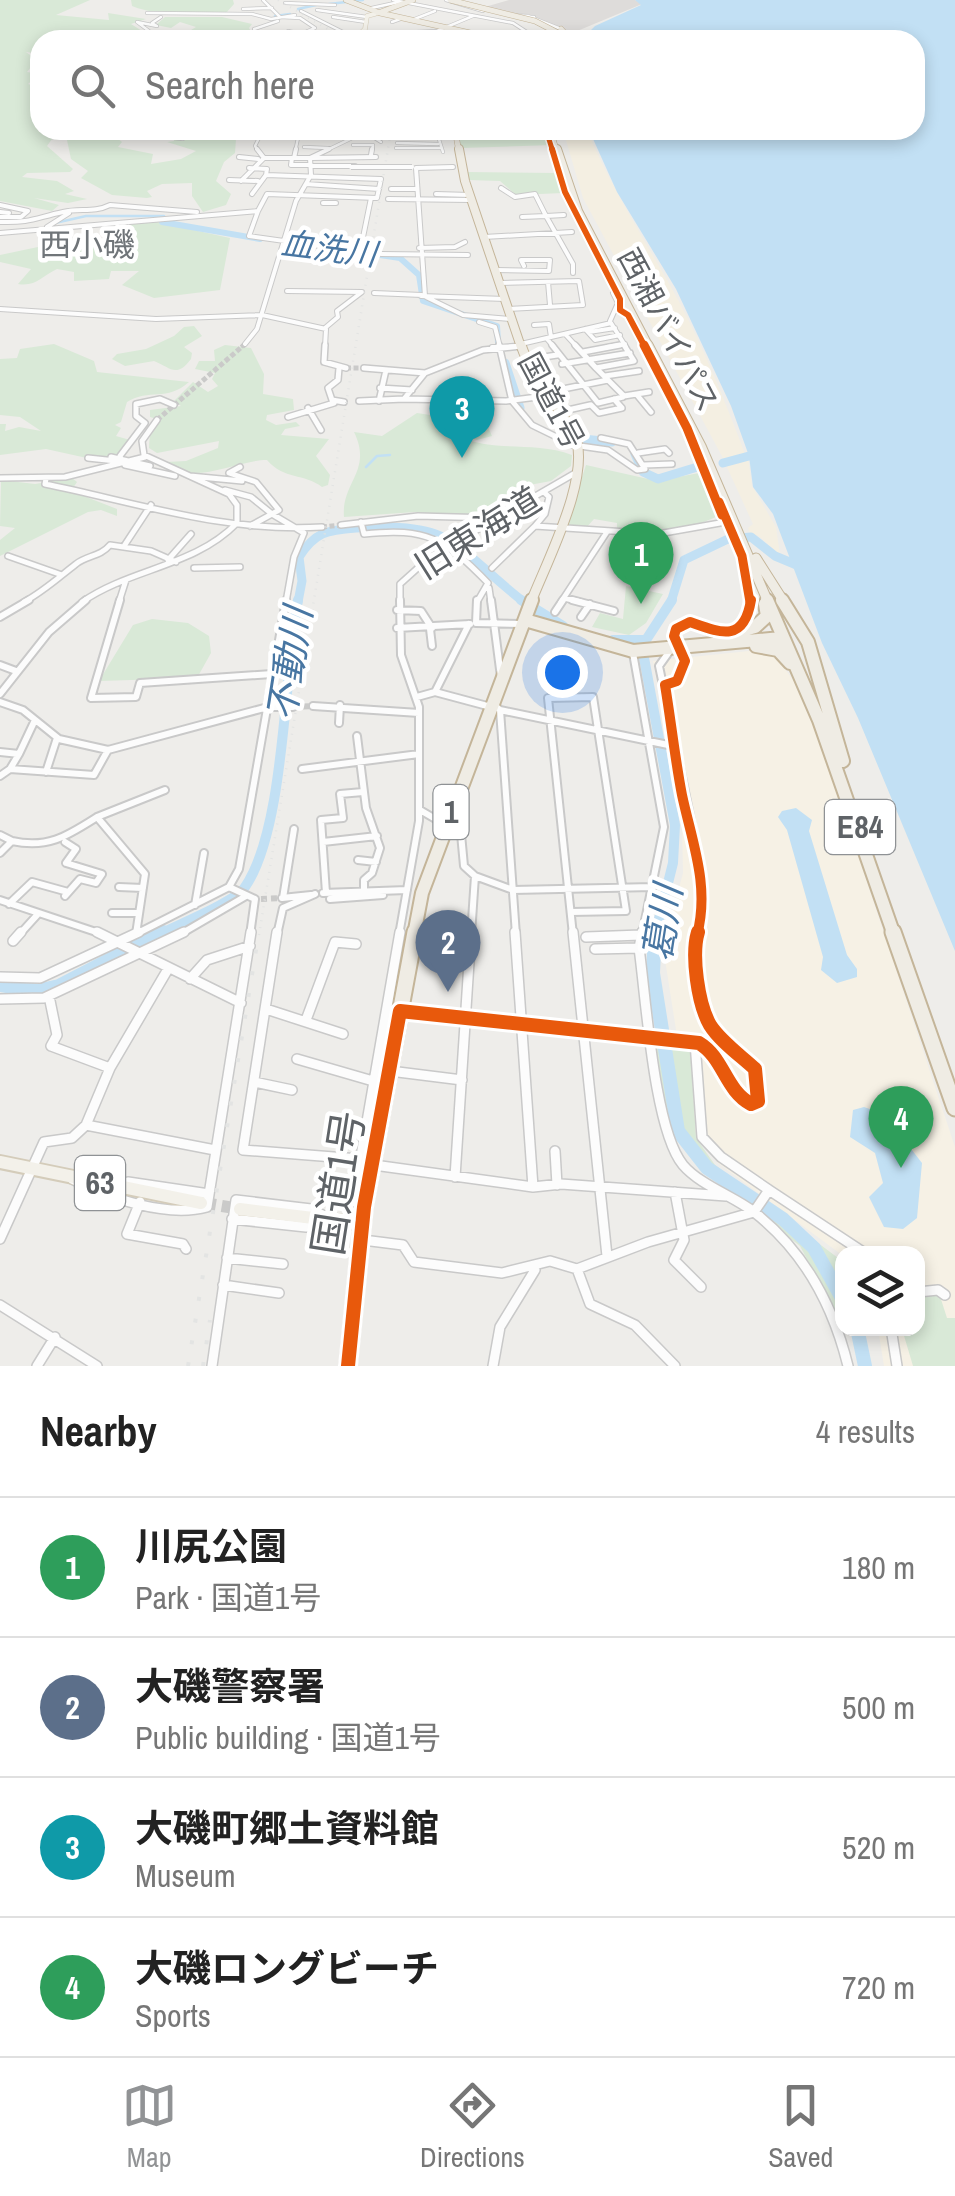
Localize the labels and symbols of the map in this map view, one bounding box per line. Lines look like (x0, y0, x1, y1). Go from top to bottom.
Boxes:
water label: 血洗川 (279, 221, 382, 276)
district label: 西小磯 (39, 223, 135, 266)
street label: 西湘バイパス (609, 241, 729, 418)
street label: 国道1号 (510, 345, 594, 456)
pin: 3 (430, 376, 494, 458)
street label: 旧東海道 (406, 476, 550, 590)
pin: 1 (608, 522, 674, 604)
water label: 不動川 (255, 600, 324, 724)
your location (537, 647, 588, 698)
road number: 1 (434, 785, 468, 839)
road number: E84 (825, 800, 895, 854)
water label: 葛川 (631, 877, 694, 964)
pin: 2 (416, 910, 480, 992)
pin: 4 (868, 1086, 934, 1168)
street label: 国道1号 (299, 1107, 377, 1259)
road number: 63 (75, 1156, 125, 1210)

